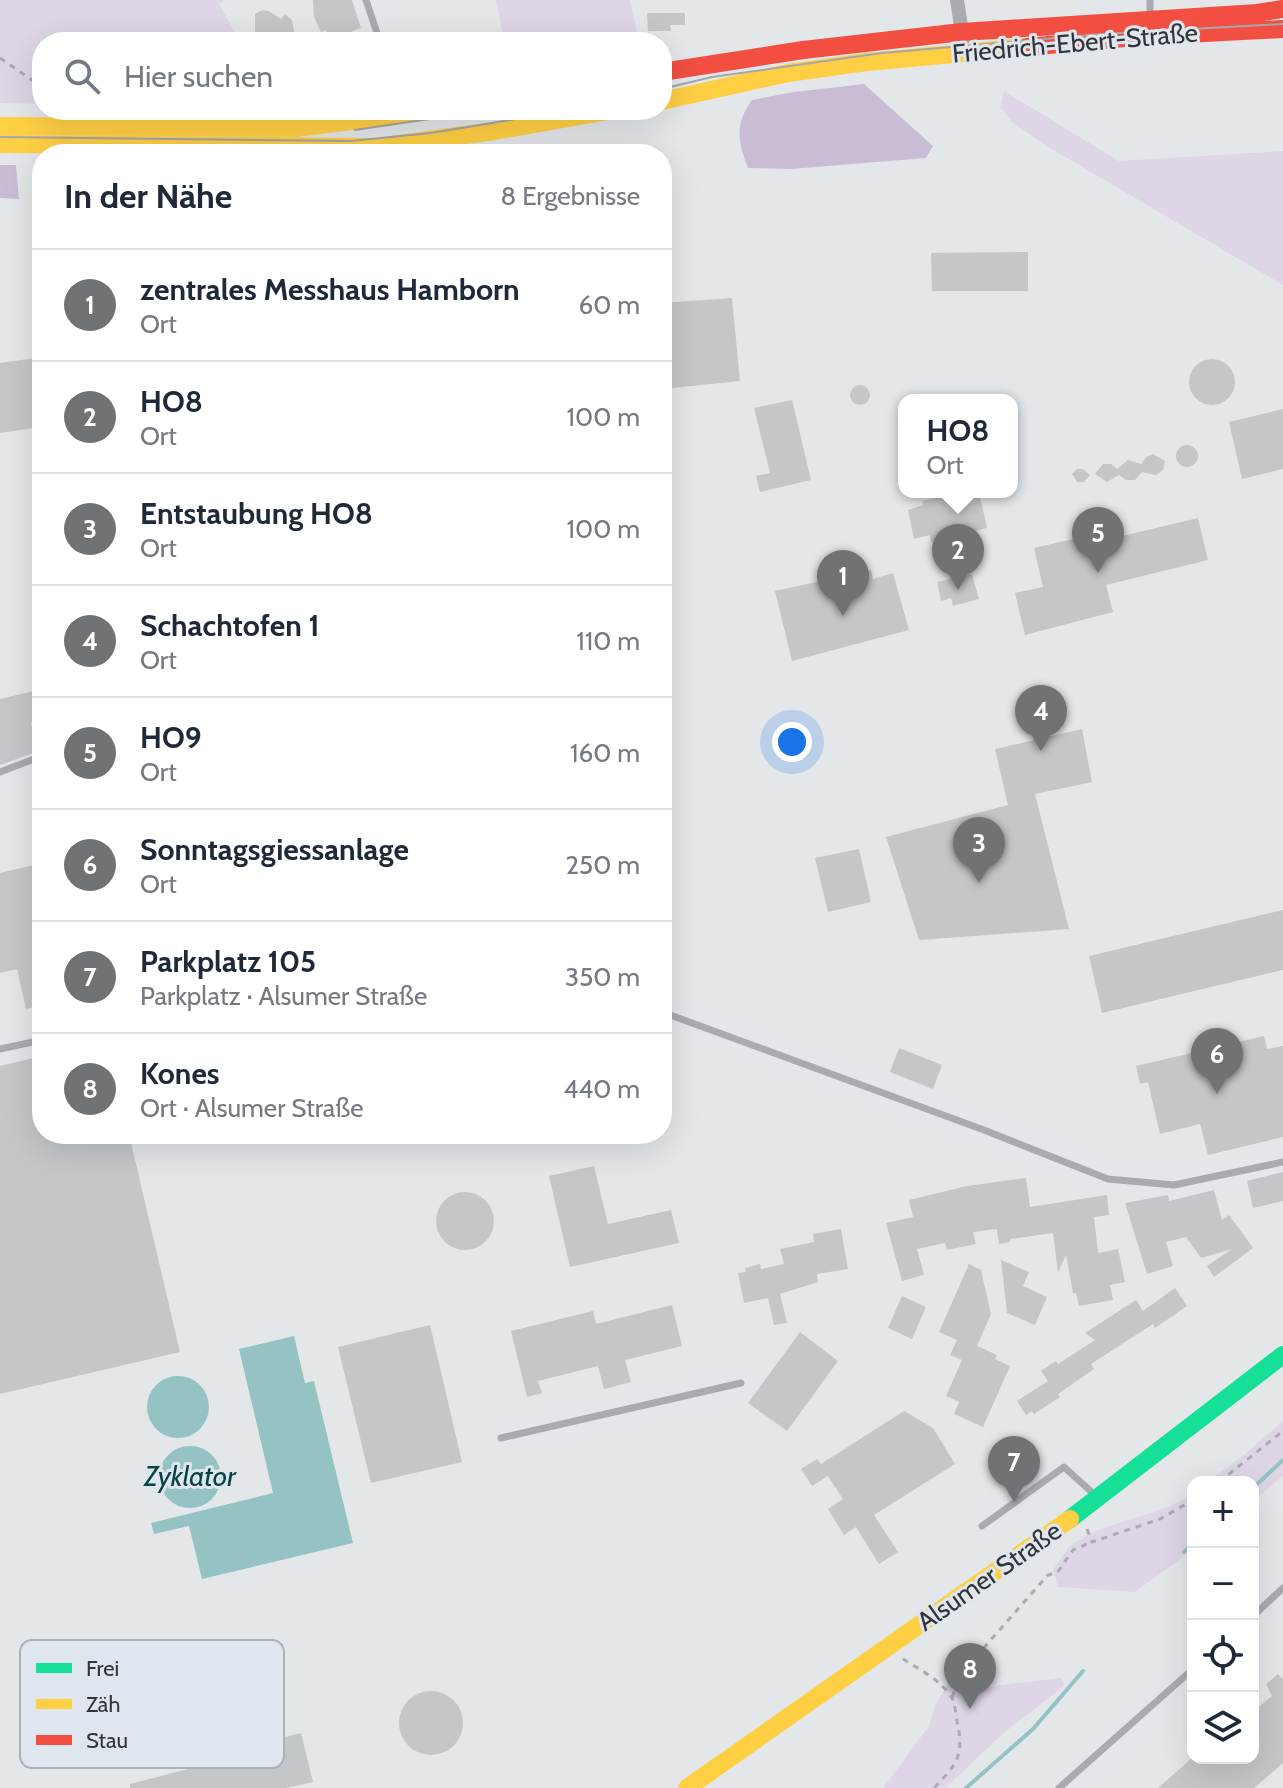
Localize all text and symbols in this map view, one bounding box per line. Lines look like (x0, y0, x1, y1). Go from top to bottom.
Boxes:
street label: Friedrich-Ebert-Straße (951, 16, 1199, 70)
search box (32, 32, 672, 120)
icon: search (60, 54, 104, 98)
text: Hier suchen (124, 58, 273, 95)
text: In der Nähe (64, 175, 232, 217)
text: 8 Ergebnisse (501, 180, 640, 212)
text: zentrales Messhaus Hamborn (140, 271, 519, 308)
text: 1 (85, 289, 95, 321)
text: 60 m (578, 289, 640, 321)
text: Ort (140, 308, 177, 340)
text: HO8 (140, 383, 203, 420)
popup (898, 394, 1018, 498)
text: 2 (83, 401, 97, 433)
text: 100 m (567, 401, 640, 433)
text: HO8 (927, 412, 989, 449)
text: Ort (140, 420, 177, 452)
text: Ort (927, 449, 963, 481)
text: Entstaubung HO8 (140, 495, 373, 532)
pin: 5 (1072, 507, 1124, 573)
text: 3 (83, 513, 97, 545)
text: 100 m (567, 513, 640, 545)
pin: 2 (932, 524, 984, 590)
text: Ort (140, 532, 177, 564)
pin: 1 (817, 550, 869, 616)
text: Schachtofen 1 (140, 607, 320, 644)
text: 4 (82, 625, 98, 657)
text: 110 m (576, 625, 640, 657)
text: Ort (140, 644, 177, 676)
pin: 4 (1015, 685, 1067, 751)
text: HO9 (140, 719, 202, 756)
your location (772, 722, 812, 762)
text: 5 (83, 737, 97, 769)
text: 160 m (570, 737, 640, 769)
text: Ort (140, 756, 177, 788)
pin: 3 (953, 817, 1005, 883)
text: Sonntagsgiessanlage (140, 831, 409, 868)
text: 6 (83, 849, 97, 881)
text: 250 m (566, 849, 640, 881)
text: Ort (140, 868, 177, 900)
text: Parkplatz 105 (140, 943, 316, 980)
text: 7 (83, 961, 97, 993)
text: 350 m (565, 961, 640, 993)
text: Parkplatz · Alsumer Straße (140, 980, 427, 1012)
pin: 6 (1191, 1028, 1243, 1094)
text: Kones (140, 1055, 220, 1092)
text: 8 (82, 1073, 98, 1105)
text: 440 m (563, 1073, 640, 1105)
text: Ort · Alsumer Straße (140, 1092, 364, 1124)
pin: 7 (988, 1436, 1040, 1502)
water label: Zyklator (142, 1459, 237, 1493)
map controls (1187, 1476, 1259, 1764)
button: + (1187, 1476, 1259, 1548)
street label: Alsumer Straße (911, 1514, 1067, 1638)
button: − (1187, 1548, 1259, 1620)
button: locate (1187, 1620, 1259, 1692)
legend (20, 1640, 284, 1768)
pin: 8 (944, 1643, 996, 1709)
text: Frei (86, 1655, 119, 1682)
text: Zäh (86, 1691, 120, 1718)
button: layers (1187, 1692, 1259, 1764)
text: Stau (86, 1727, 128, 1754)

